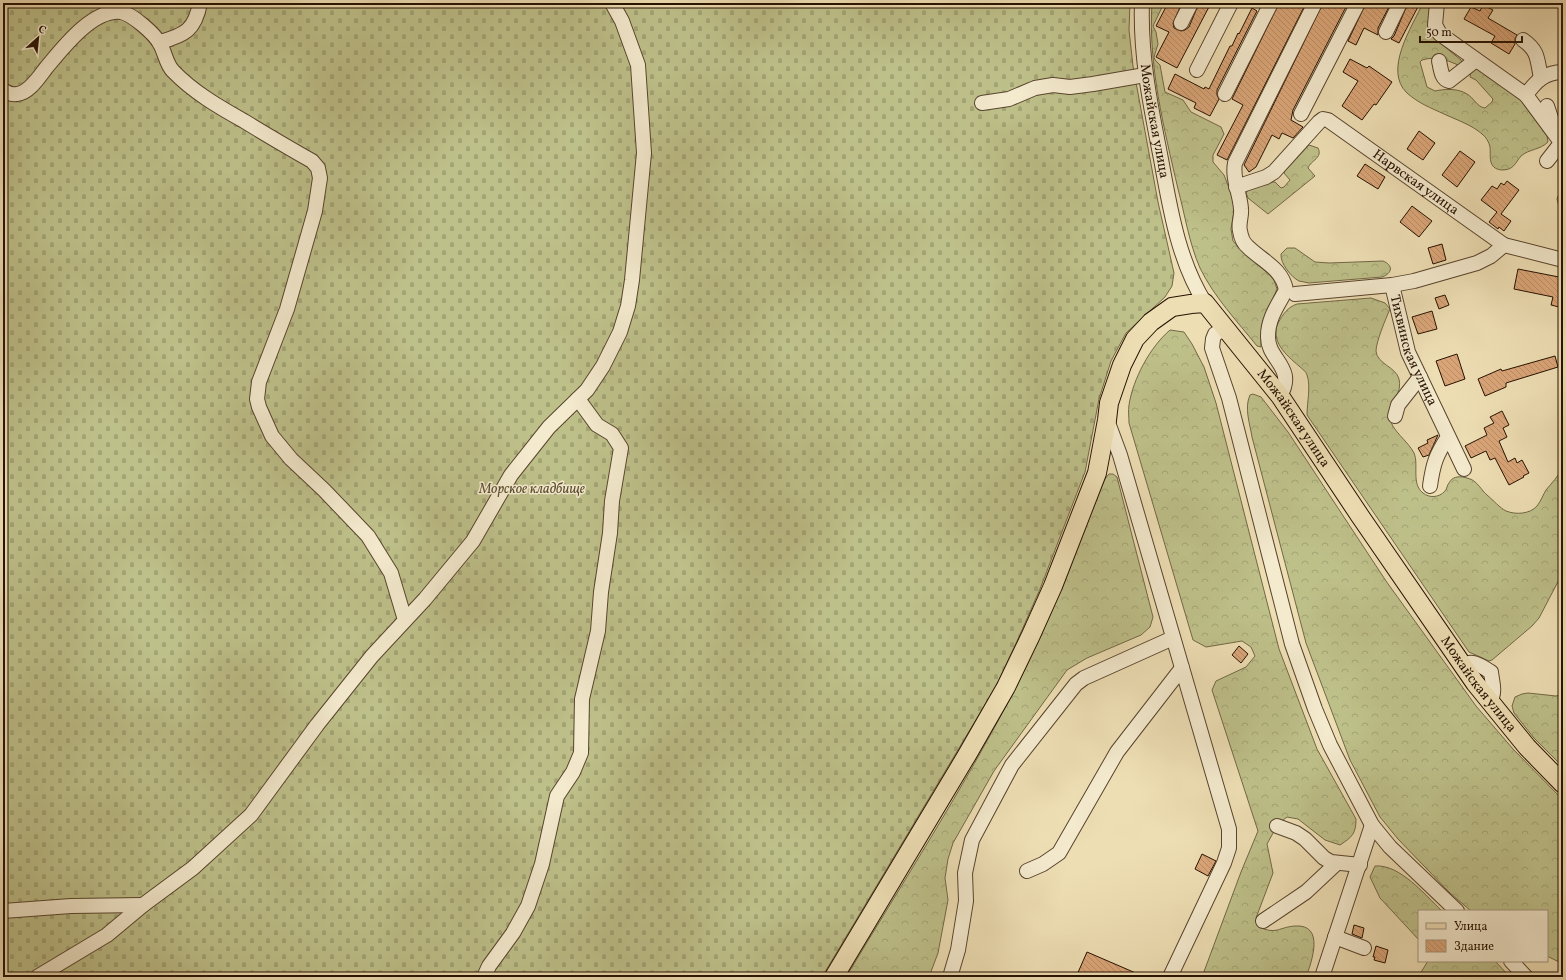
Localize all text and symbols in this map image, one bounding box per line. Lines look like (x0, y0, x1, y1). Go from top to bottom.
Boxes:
north arrow (18, 18, 58, 58)
scale bar (1420, 18, 1522, 44)
text: С (35, 22, 48, 39)
text: 50 m (1426, 25, 1452, 41)
street label: Можайская улица (1135, 63, 1174, 180)
street label: Нарвская улица (1369, 145, 1463, 219)
street label: Тихвинская улица (1385, 293, 1442, 409)
street label: Можайская улица (1252, 365, 1334, 471)
park label: Морское кладбище (478, 480, 585, 499)
street label: Можайская улица (1436, 632, 1521, 736)
legend (1418, 910, 1548, 962)
text: Улица (1454, 919, 1487, 935)
text: Здание (1454, 939, 1494, 955)

